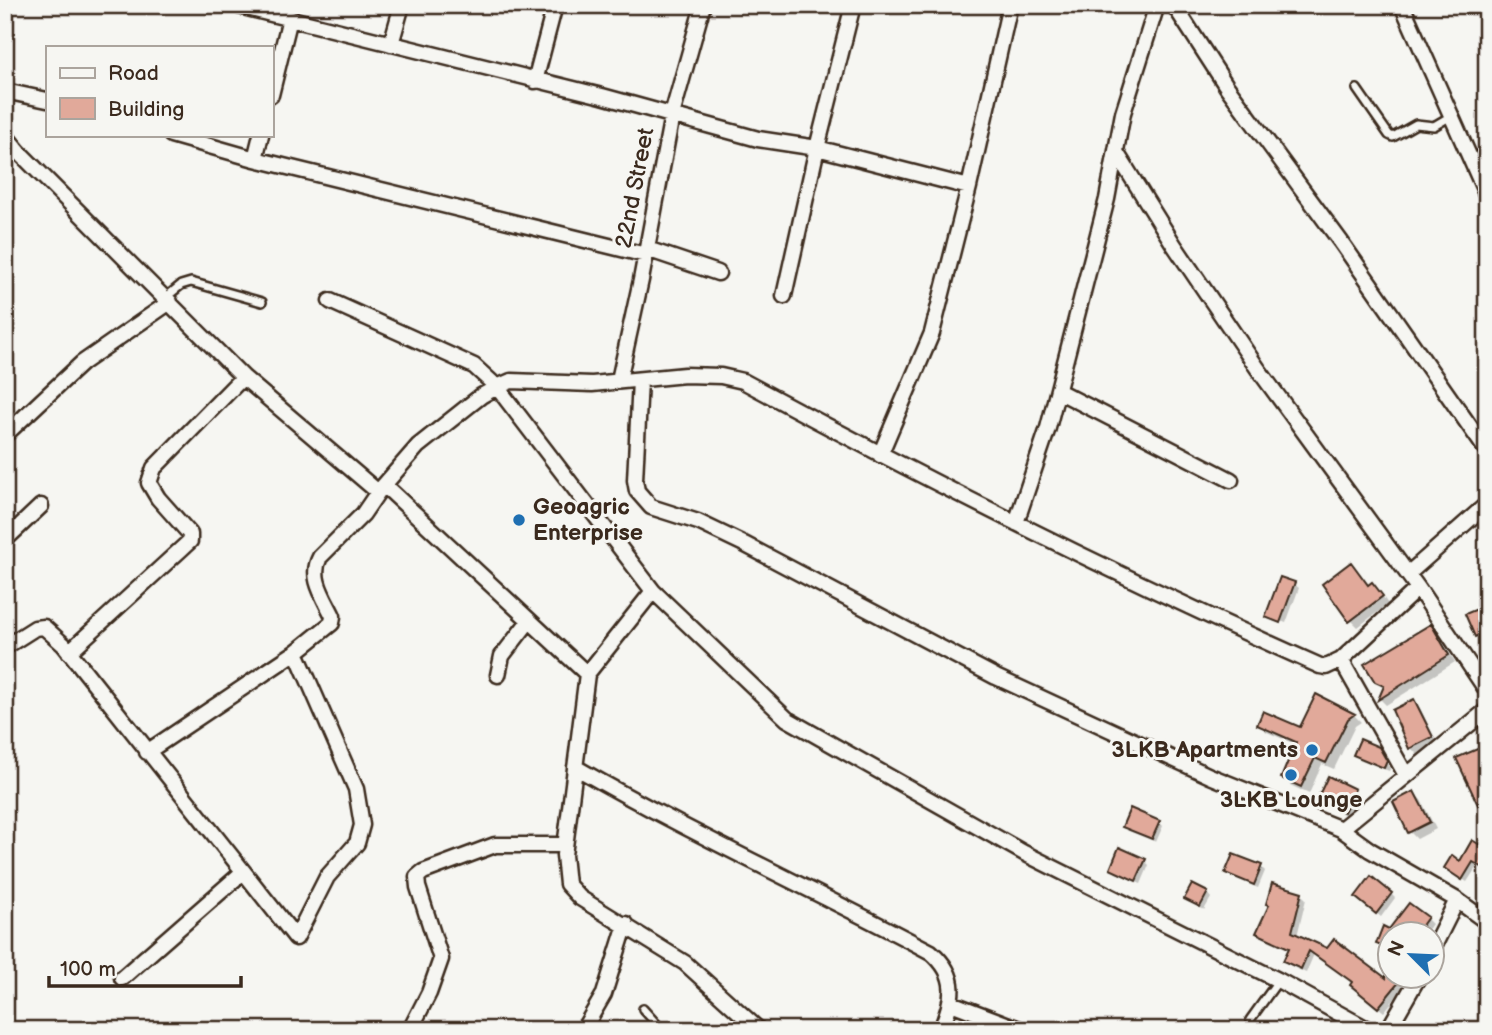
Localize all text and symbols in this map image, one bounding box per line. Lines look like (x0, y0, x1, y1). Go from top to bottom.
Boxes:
legend (46, 46, 273, 136)
text: Road (108, 61, 159, 86)
text: Building (108, 97, 184, 122)
street label: 22nd Street (610, 125, 660, 251)
place label: Geoagric Enterprise (533, 493, 643, 547)
marker: Geoagric Enterprise (511, 512, 527, 528)
place label: 3LKB Apartments (1111, 736, 1298, 764)
marker: 3LKB Apartments (1304, 742, 1320, 758)
marker: 3LKB Lounge (1283, 767, 1299, 783)
place label: 3LKB Lounge (1220, 786, 1362, 814)
north arrow (1376, 920, 1446, 990)
text: N (1383, 937, 1410, 960)
scale bar (49, 944, 242, 988)
text: 100 m (60, 957, 116, 982)

